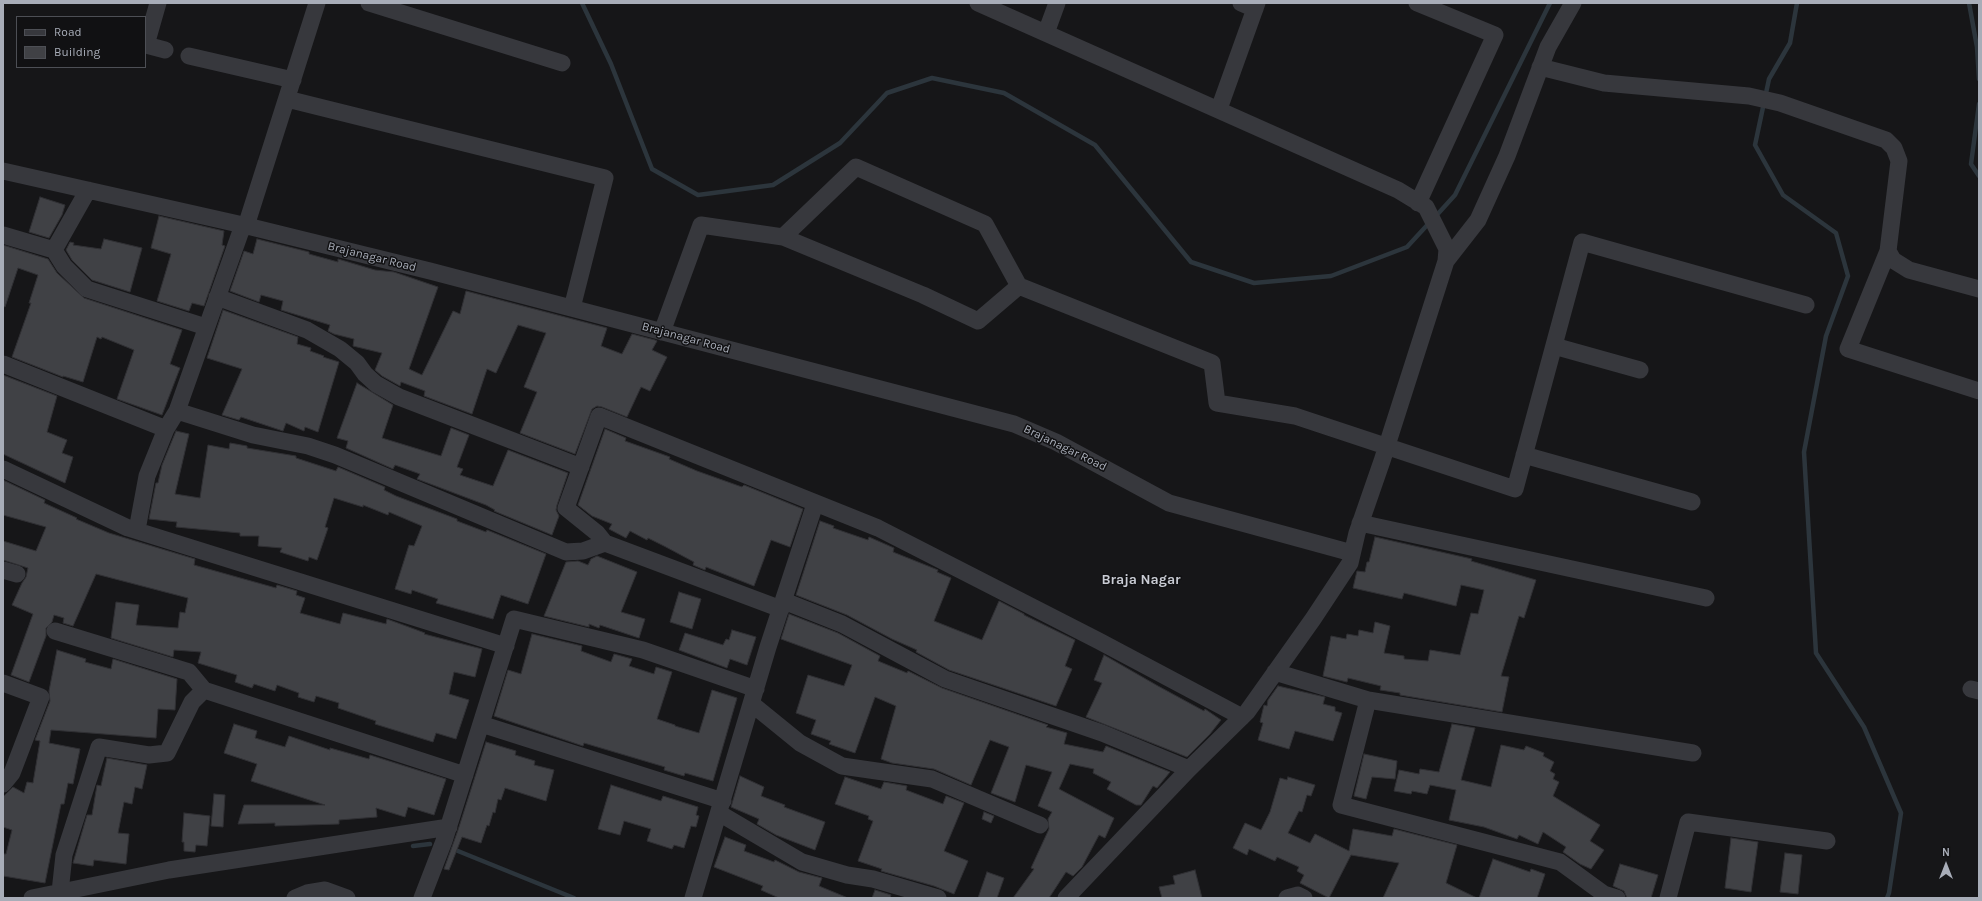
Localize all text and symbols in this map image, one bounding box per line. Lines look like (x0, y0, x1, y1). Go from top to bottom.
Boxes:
legend (16, 16, 146, 68)
text: Road (54, 25, 82, 39)
text: Building (54, 45, 100, 59)
street label: Brajanagar Road (326, 239, 418, 275)
street label: Brajanagar Road (640, 319, 732, 357)
street label: Brajanagar Road (1021, 422, 1109, 474)
district label: Braja Nagar (1101, 572, 1181, 588)
north arrow (1926, 845, 1966, 885)
text: N (1942, 846, 1950, 859)

